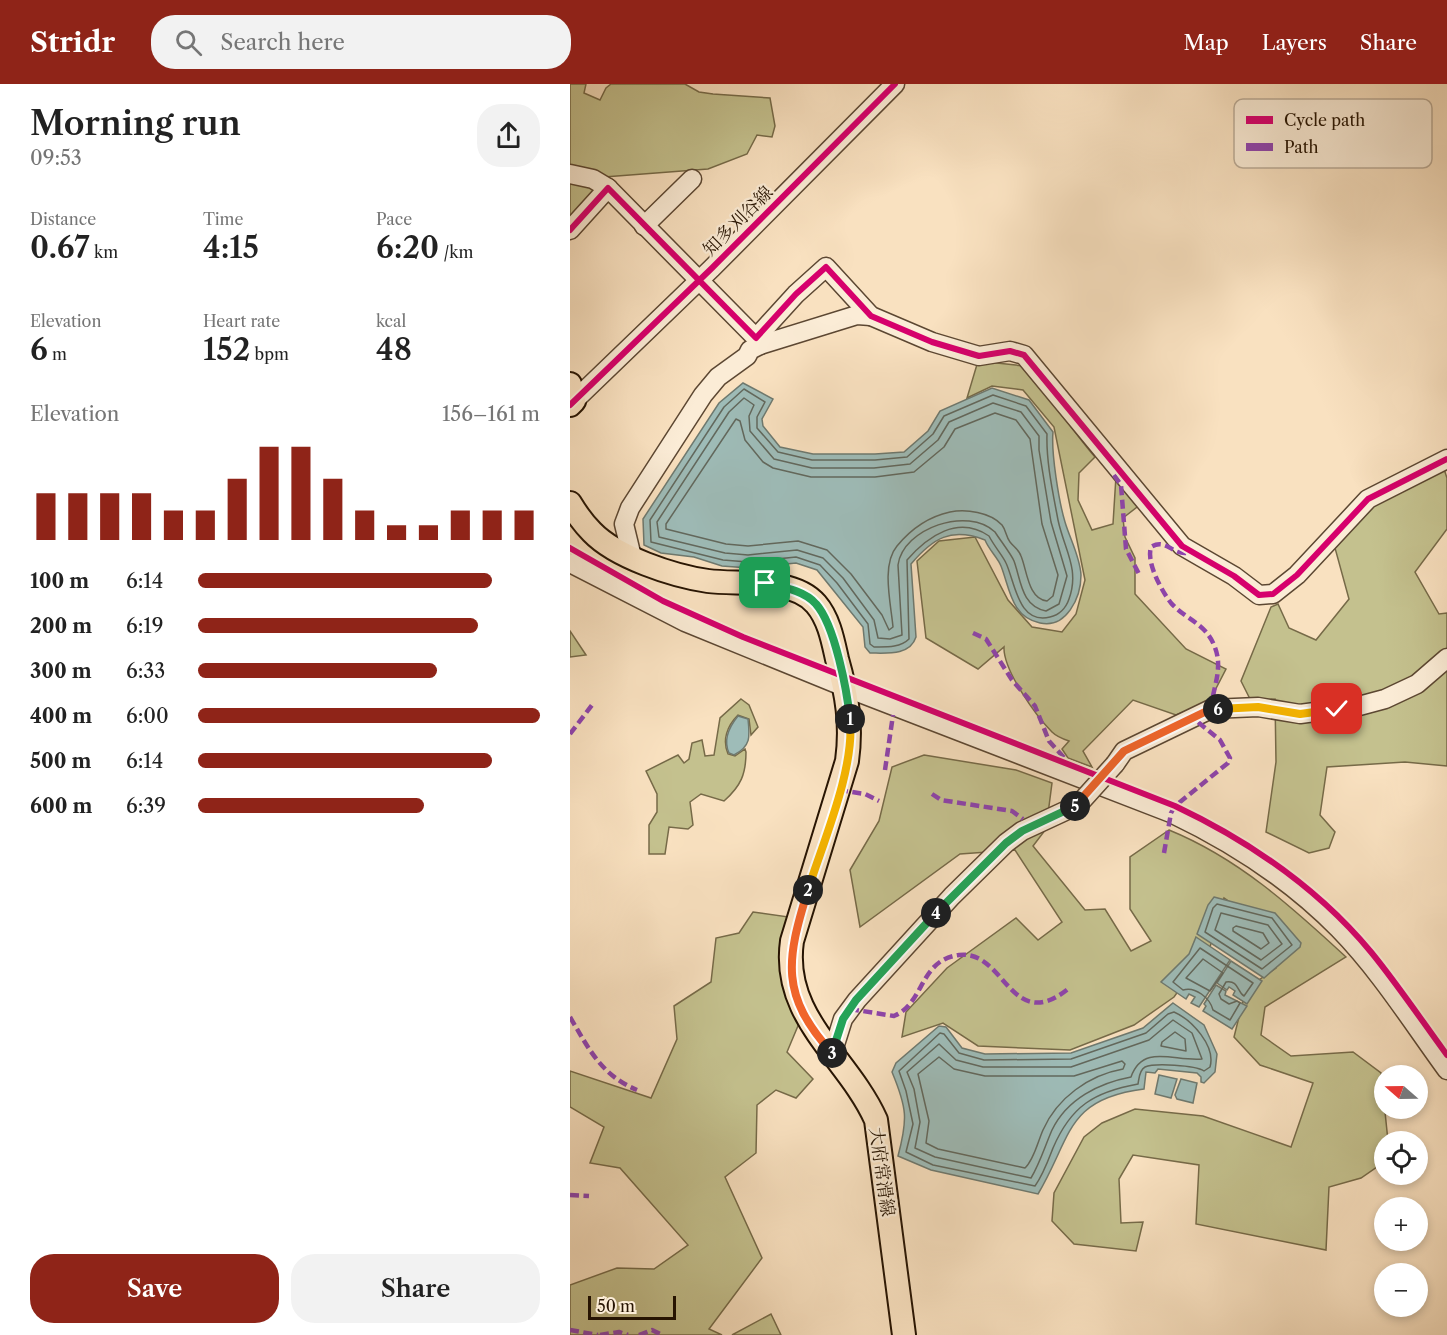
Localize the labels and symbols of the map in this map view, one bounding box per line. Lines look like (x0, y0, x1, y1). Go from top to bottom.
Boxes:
legend (1234, 99, 1432, 168)
text: Cycle path (1284, 110, 1365, 130)
text: Path (1284, 137, 1318, 157)
street label: 知多刈谷線 (698, 181, 778, 261)
pin (739, 557, 790, 608)
pin (1311, 683, 1362, 734)
pin: 6 (1203, 694, 1233, 724)
pin: 1 (835, 704, 865, 734)
pin: 5 (1060, 791, 1090, 821)
pin: 2 (793, 875, 823, 905)
pin: 4 (921, 898, 951, 928)
pin: 3 (817, 1038, 847, 1068)
north arrow (1374, 1065, 1428, 1119)
street label: 大府常滑線 (865, 1126, 899, 1218)
scale bar (588, 1293, 676, 1320)

